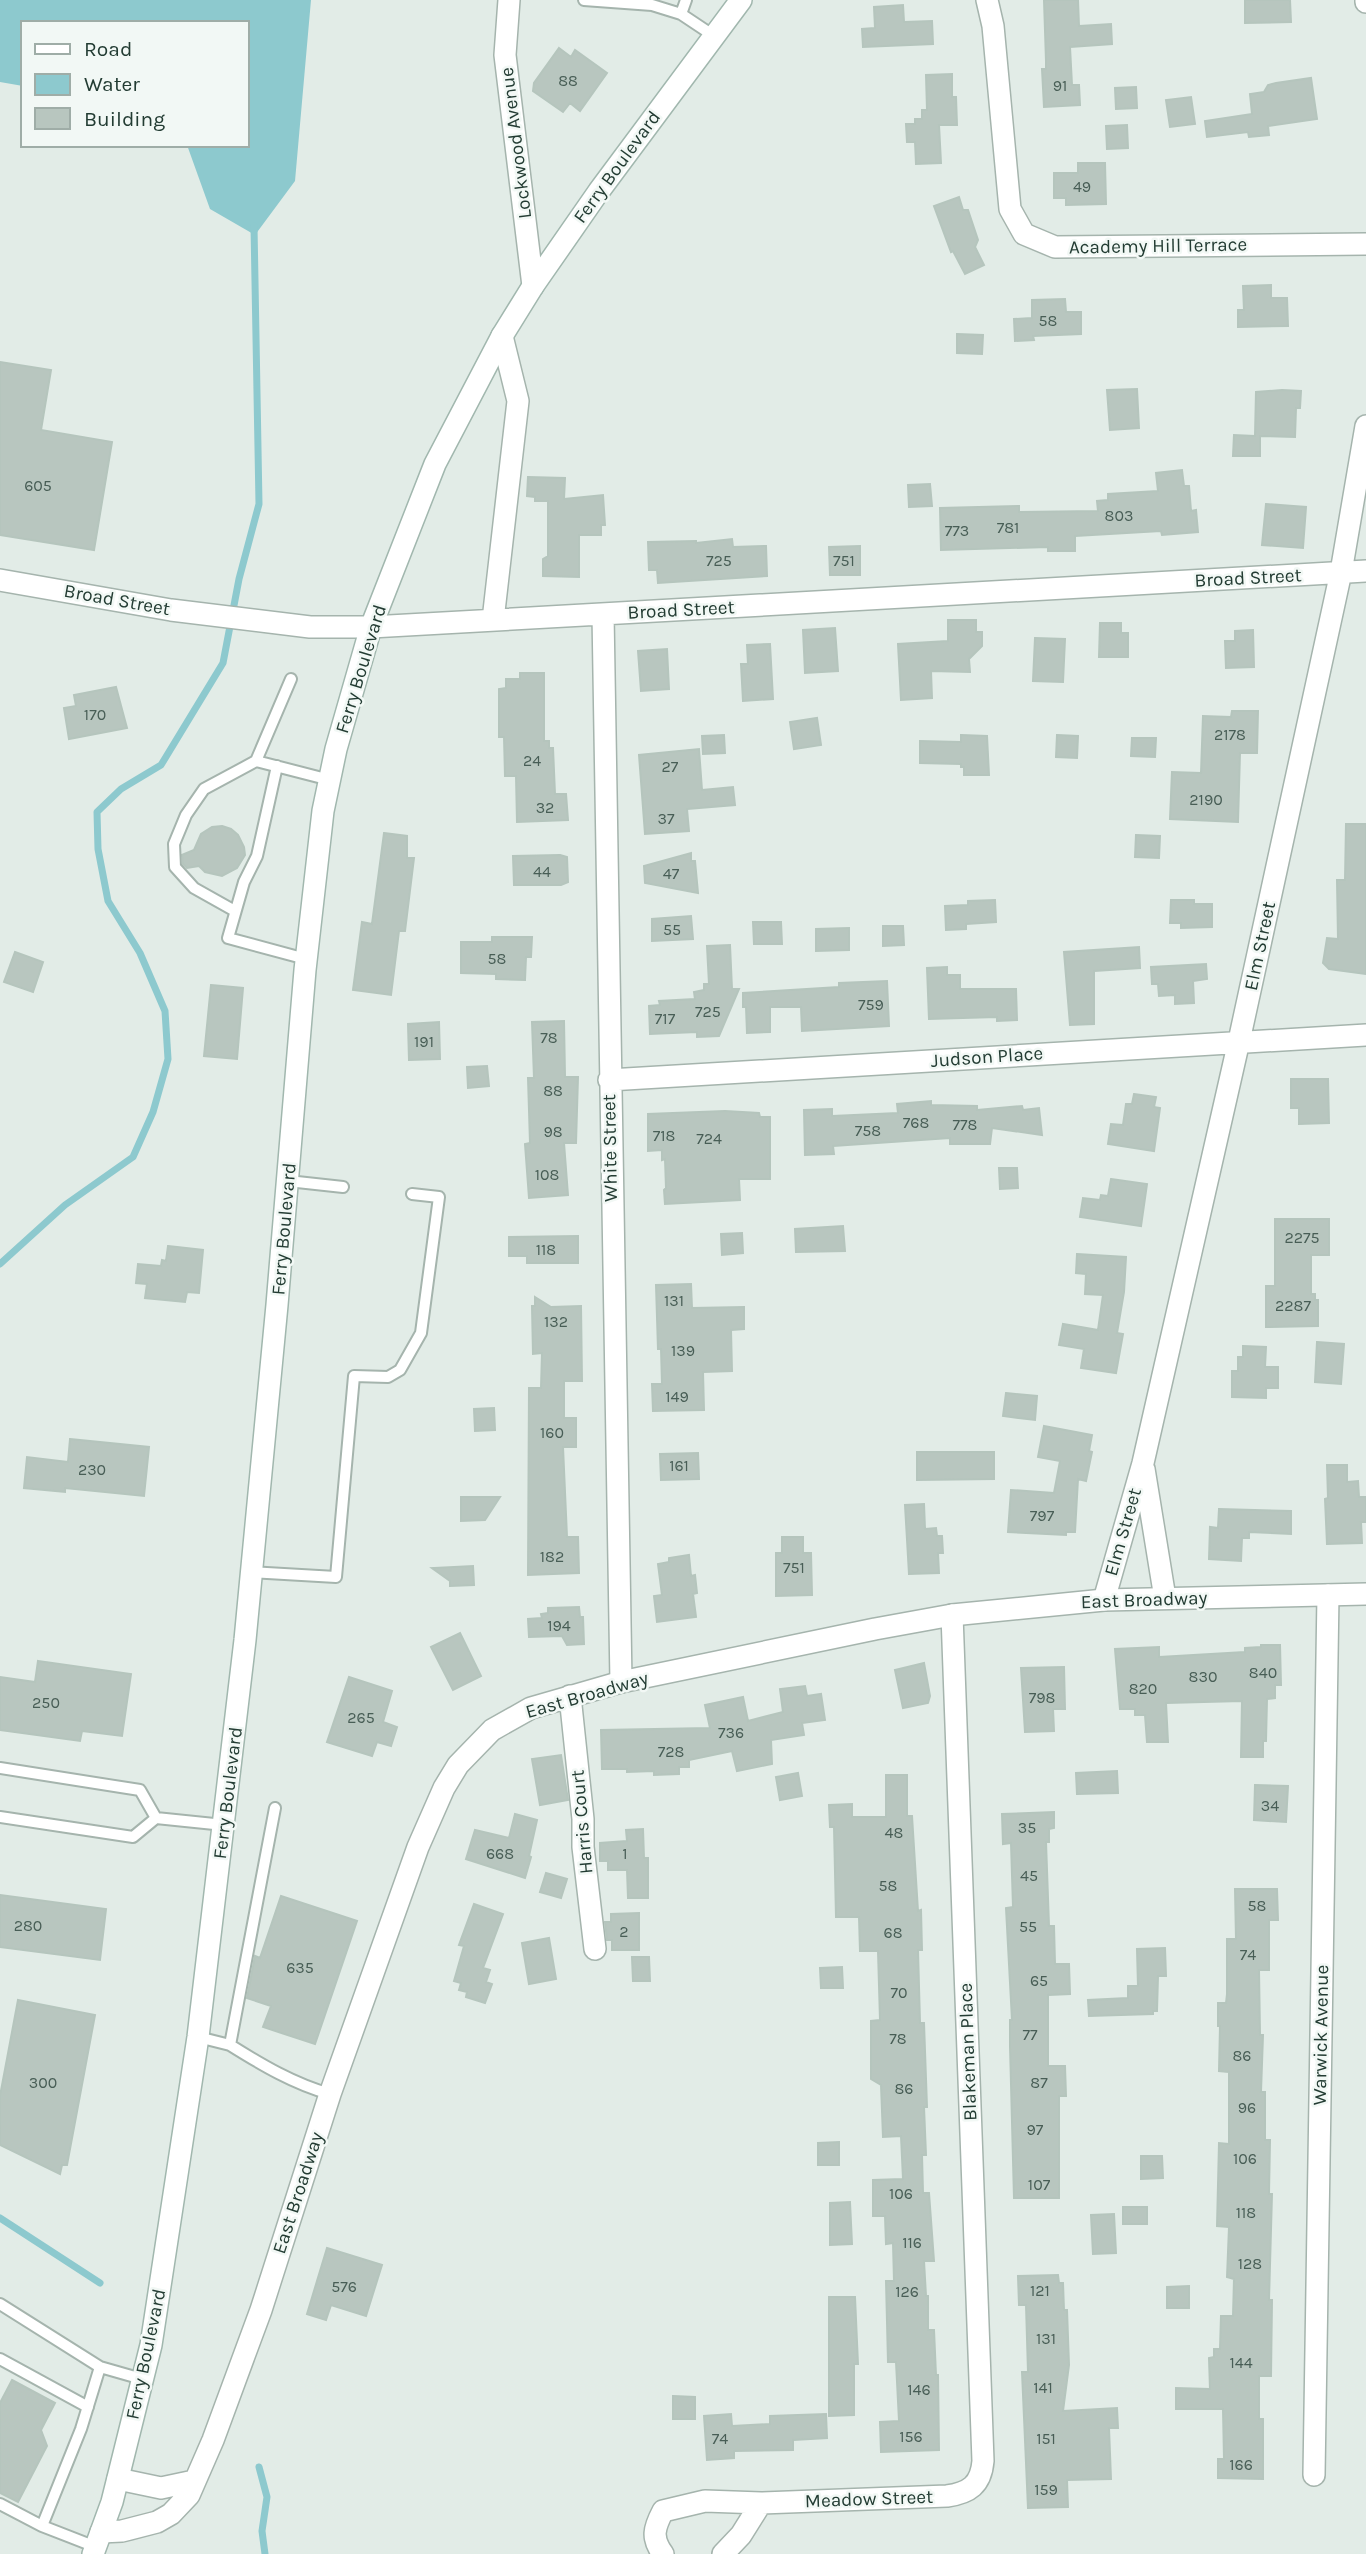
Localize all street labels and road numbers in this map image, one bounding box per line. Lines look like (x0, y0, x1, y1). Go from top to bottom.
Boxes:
street label: Lockwood Avenue (496, 66, 536, 220)
street label: Ferry Boulevard (569, 107, 665, 227)
street label: Academy Hill Terrace (1069, 233, 1247, 259)
street label: Broad Street (1194, 564, 1302, 592)
street label: Broad Street (62, 580, 172, 620)
street label: Broad Street (627, 596, 735, 624)
street label: Ferry Boulevard (331, 602, 391, 736)
street label: Elm Street (1240, 899, 1280, 993)
street label: Judson Place (930, 1042, 1044, 1072)
street label: White Street (598, 1094, 622, 1202)
street label: Ferry Boulevard (267, 1162, 301, 1296)
street label: Elm Street (1100, 1485, 1146, 1579)
street label: East Broadway (1080, 1587, 1208, 1613)
street label: East Broadway (523, 1667, 651, 1723)
street label: Ferry Boulevard (209, 1726, 247, 1860)
street label: Harris Court (566, 1769, 598, 1875)
street label: Warwick Avenue (1309, 1964, 1333, 2106)
street label: Blakeman Place (955, 1983, 981, 2121)
street label: East Broadway (268, 2129, 328, 2257)
street label: Ferry Boulevard (121, 2287, 171, 2421)
street label: Meadow Street (804, 2486, 934, 2512)

